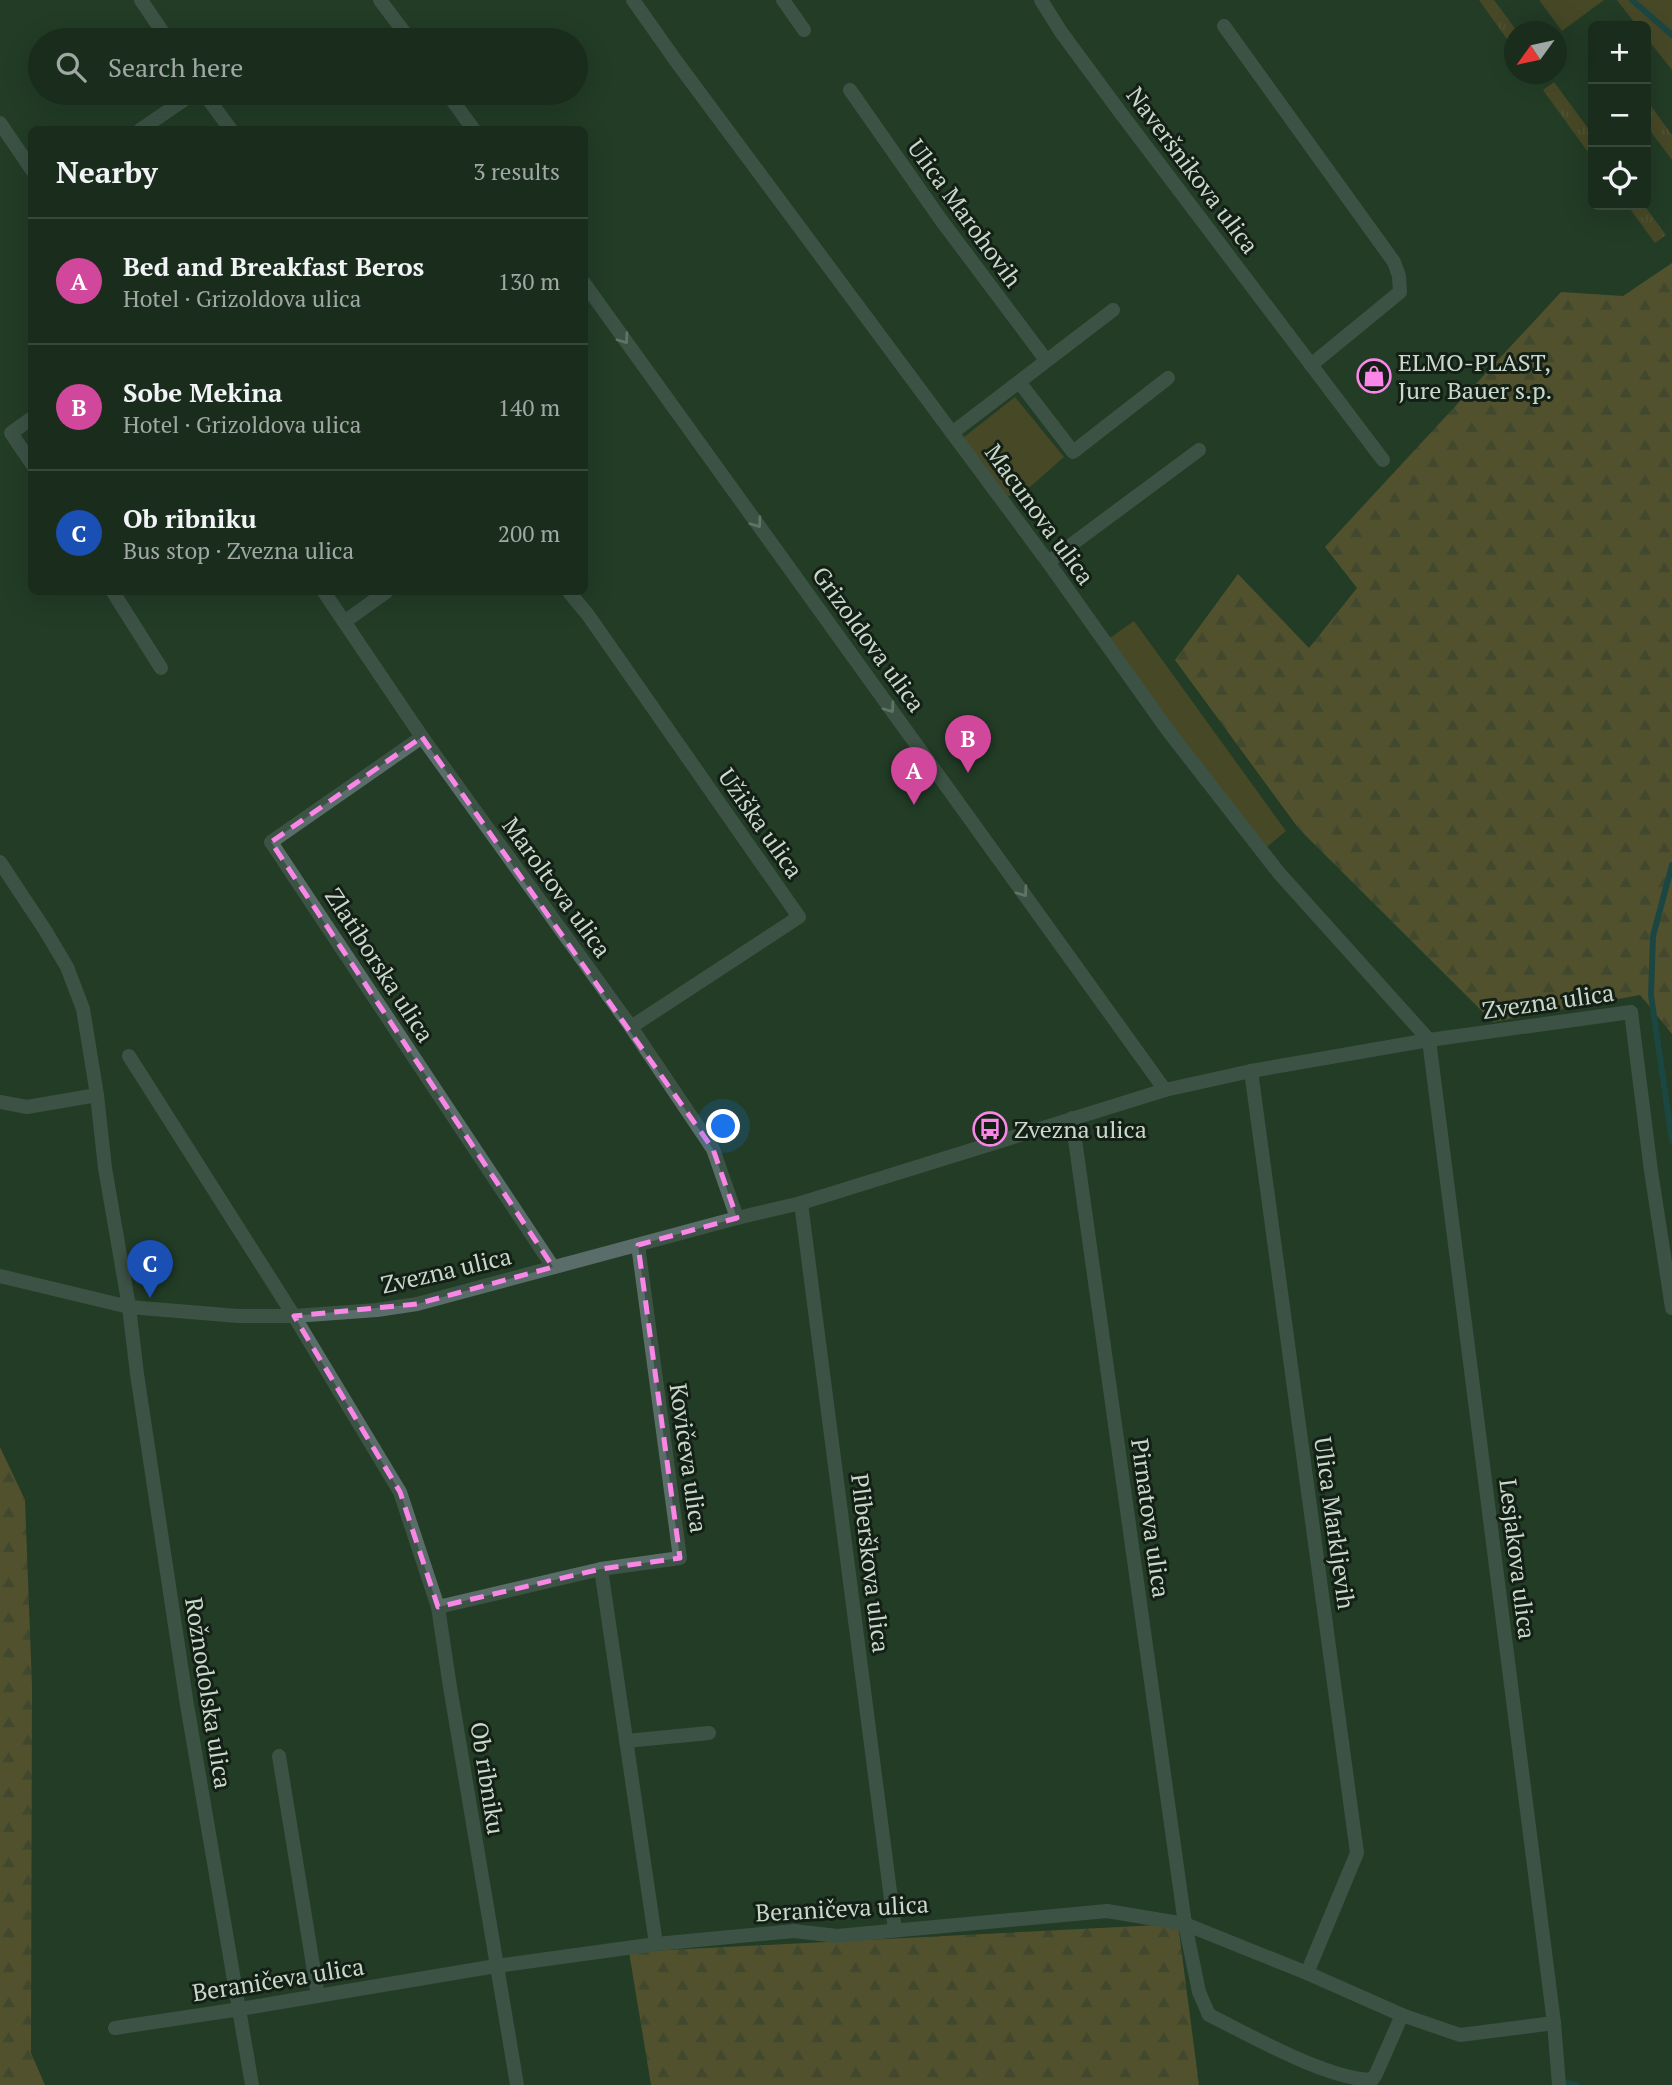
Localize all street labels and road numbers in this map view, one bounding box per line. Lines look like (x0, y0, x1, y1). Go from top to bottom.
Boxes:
street label: Naveršnikova ulica (1120, 80, 1266, 260)
street label: Ulica Marohovih (900, 133, 1030, 293)
street label: Macunova ulica (978, 437, 1102, 591)
street label: Grizoldova ulica (805, 560, 933, 718)
street label: Užiška ulica (711, 762, 811, 884)
street label: Maroltova ulica (495, 810, 619, 964)
street label: Zlatiborska ulica (318, 882, 442, 1048)
street label: Zvezna ulica (1480, 976, 1616, 1026)
street label: Zvezna ulica (378, 1239, 514, 1301)
street label: Kovičeva ulica (663, 1381, 715, 1535)
street label: Ulica Markljevih (1307, 1435, 1363, 1611)
street label: Pirnatova ulica (1124, 1436, 1178, 1600)
street label: Pliberškova ulica (844, 1472, 898, 1654)
street label: Lesjakova ulica (1492, 1477, 1544, 1641)
street label: Rožnodolska ulica (178, 1595, 240, 1791)
street label: Ob ribniku (463, 1719, 513, 1837)
street label: Beraničeva ulica (754, 1887, 930, 1929)
street label: Beraničeva ulica (190, 1950, 366, 2008)

